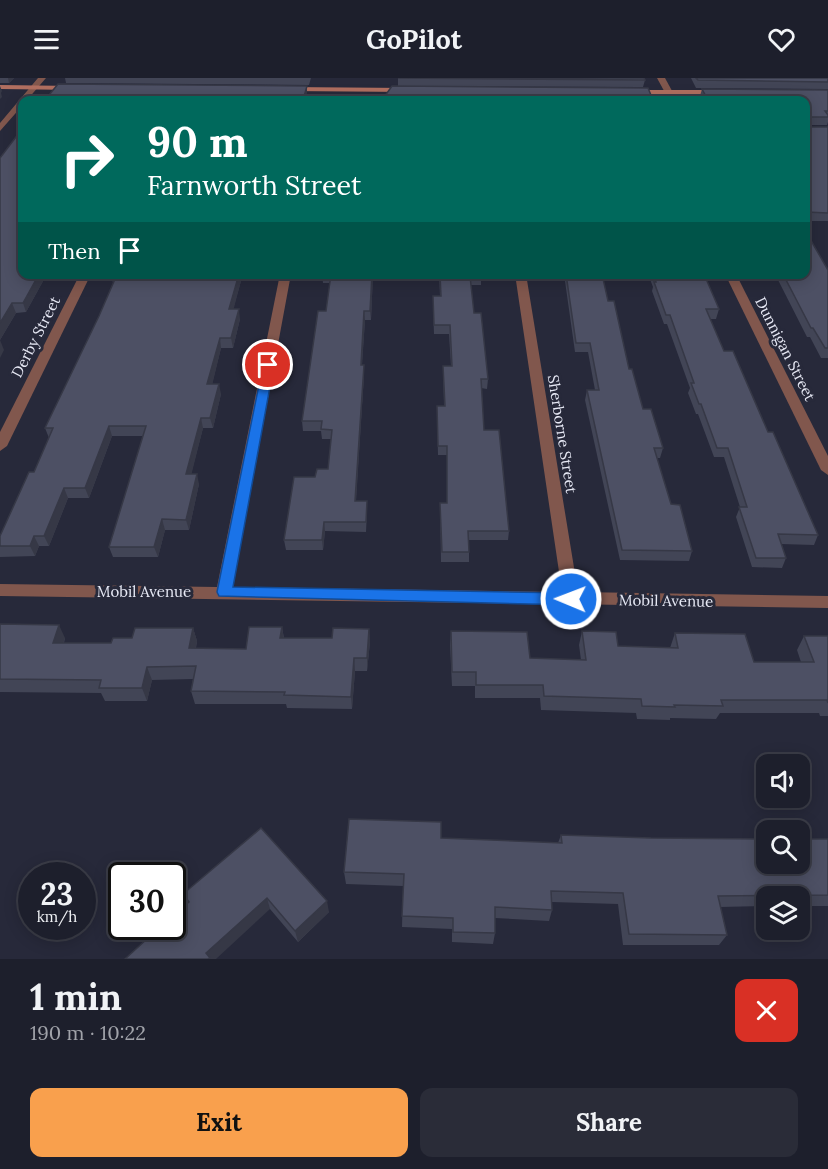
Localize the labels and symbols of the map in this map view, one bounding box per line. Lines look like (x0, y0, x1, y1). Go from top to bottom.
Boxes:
street label: Derby Street (7, 293, 64, 381)
street label: Dunnigan Street (751, 294, 820, 404)
pin (242, 339, 293, 390)
street label: Sherborne Street (544, 373, 581, 495)
position arrow (539, 567, 603, 631)
street label: Mobil Avenue (97, 582, 191, 601)
street label: Mobil Avenue (619, 590, 713, 611)
speed limit sign: 30 (108, 862, 186, 940)

